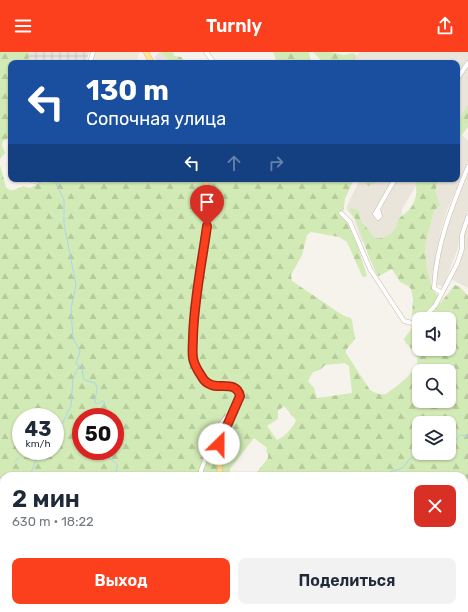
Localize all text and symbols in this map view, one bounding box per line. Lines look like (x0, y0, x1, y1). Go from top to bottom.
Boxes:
icon: menu (12, 15, 34, 37)
text: Turnly (206, 15, 262, 37)
icon: share (434, 15, 456, 37)
text: 130 m (86, 74, 169, 107)
icon: left (20, 76, 72, 128)
text: Сопочная улица (86, 108, 226, 130)
icon: left (181, 152, 203, 174)
icon: ahead (223, 152, 245, 174)
icon: right (265, 152, 287, 174)
pin (190, 185, 224, 226)
icon: arrive (196, 191, 218, 213)
map controls (412, 312, 456, 460)
button: sound (412, 312, 456, 356)
button: search (412, 364, 456, 408)
speed limit sign: 50 (72, 408, 124, 460)
button: layers (412, 416, 456, 460)
text: 43 (25, 417, 51, 441)
position arrow (198, 423, 240, 465)
text: km/h (26, 438, 50, 450)
text: 2 мин (12, 485, 80, 513)
button: close (414, 485, 456, 527)
text: 630 m · 18:22 (12, 514, 94, 529)
button: Выход (12, 558, 230, 604)
button: Поделиться (238, 558, 456, 604)

